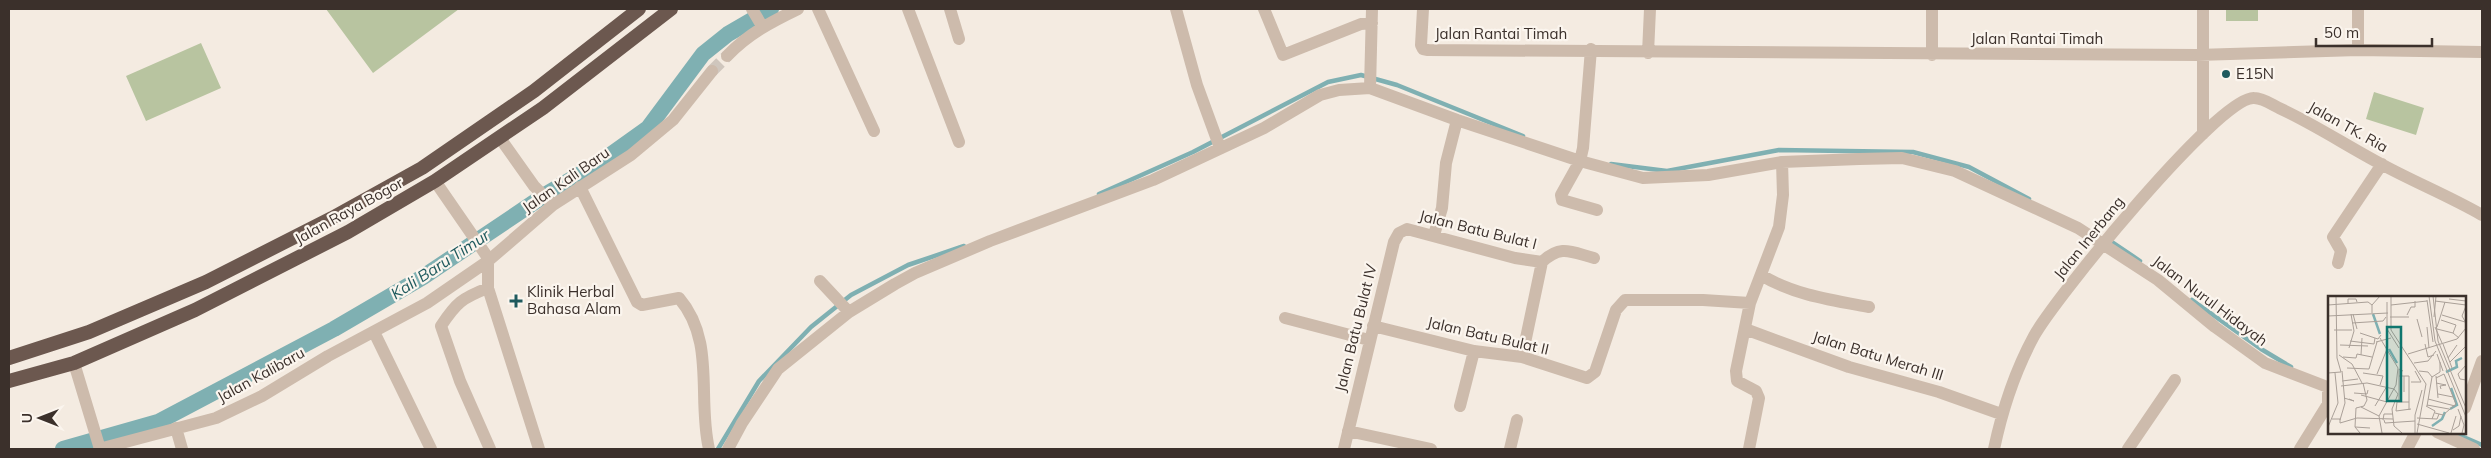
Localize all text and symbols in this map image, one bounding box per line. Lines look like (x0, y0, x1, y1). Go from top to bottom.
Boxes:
scale bar (2316, 15, 2432, 47)
text: 50 m (2324, 23, 2359, 42)
street label: Jalan Rantai Timah (1435, 24, 1567, 43)
street label: Jalan Rantai Timah (1971, 29, 2103, 48)
place label: E15N (2236, 64, 2274, 83)
marker: E15N (2220, 68, 2232, 80)
street label: Jalan TK. Ria (2305, 97, 2391, 156)
street label: Jalan Kali Baru (518, 143, 613, 217)
street label: Jalan Raya Bogor (291, 173, 407, 248)
street label: Jalan Inerbang (2049, 192, 2128, 283)
street label: Jalan Batu Bulat I (1417, 206, 1539, 253)
water label: Kali Baru Timur (387, 224, 494, 303)
street label: Jalan Nurul Hidayah (2149, 251, 2272, 350)
street label: Jalan Batu Bulat IV (1330, 261, 1381, 394)
place label: Klinik Herbal Bahasa Alam (527, 282, 621, 318)
marker: Klinik Herbal Bahasa Alam (509, 294, 523, 308)
inset map (2328, 296, 2466, 433)
street label: Jalan Batu Bulat II (1425, 312, 1551, 359)
street label: Jalan Batu Merah III (1810, 327, 1946, 384)
street label: Jalan Kalibaru (214, 343, 308, 406)
north arrow (15, 393, 65, 443)
text: U (18, 413, 36, 423)

